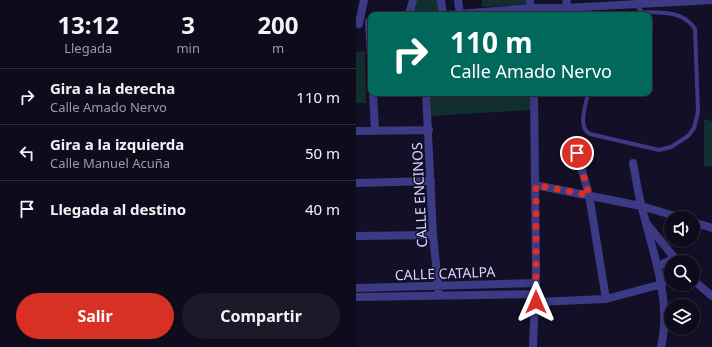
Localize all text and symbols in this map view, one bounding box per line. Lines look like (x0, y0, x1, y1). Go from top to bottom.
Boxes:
text: 13:12 (57, 8, 119, 41)
text: 3 (181, 8, 195, 41)
text: 200 (257, 8, 299, 41)
text: 110 m (450, 23, 533, 61)
icon: right (384, 28, 436, 80)
text: Llegada (64, 39, 112, 57)
text: min (176, 39, 200, 57)
text: m (272, 39, 284, 57)
text: Calle Amado Nervo (450, 59, 612, 83)
text: Gira a la derecha (50, 78, 175, 98)
icon: right (16, 86, 38, 108)
text: 110 m (296, 87, 340, 107)
text: Calle Amado Nervo (50, 98, 167, 116)
text: Gira a la izquierda (50, 134, 184, 154)
pin (560, 136, 594, 170)
icon: left (16, 142, 38, 164)
street label: CALLE ENCINOS (407, 142, 431, 248)
icon: arrive (566, 142, 588, 164)
text: 50 m (305, 143, 340, 163)
text: Calle Manuel Acuña (50, 154, 170, 172)
icon: arrive (16, 198, 38, 220)
text: Llegada al destino (50, 199, 186, 219)
text: 40 m (305, 199, 340, 219)
map controls (664, 211, 700, 335)
button: sound (664, 211, 700, 247)
button: search (664, 255, 700, 291)
street label: CALLE CATALPA (394, 262, 496, 284)
position arrow (515, 281, 557, 323)
button: Salir (16, 293, 174, 339)
button: Compartir (182, 293, 340, 339)
button: layers (664, 299, 700, 335)

